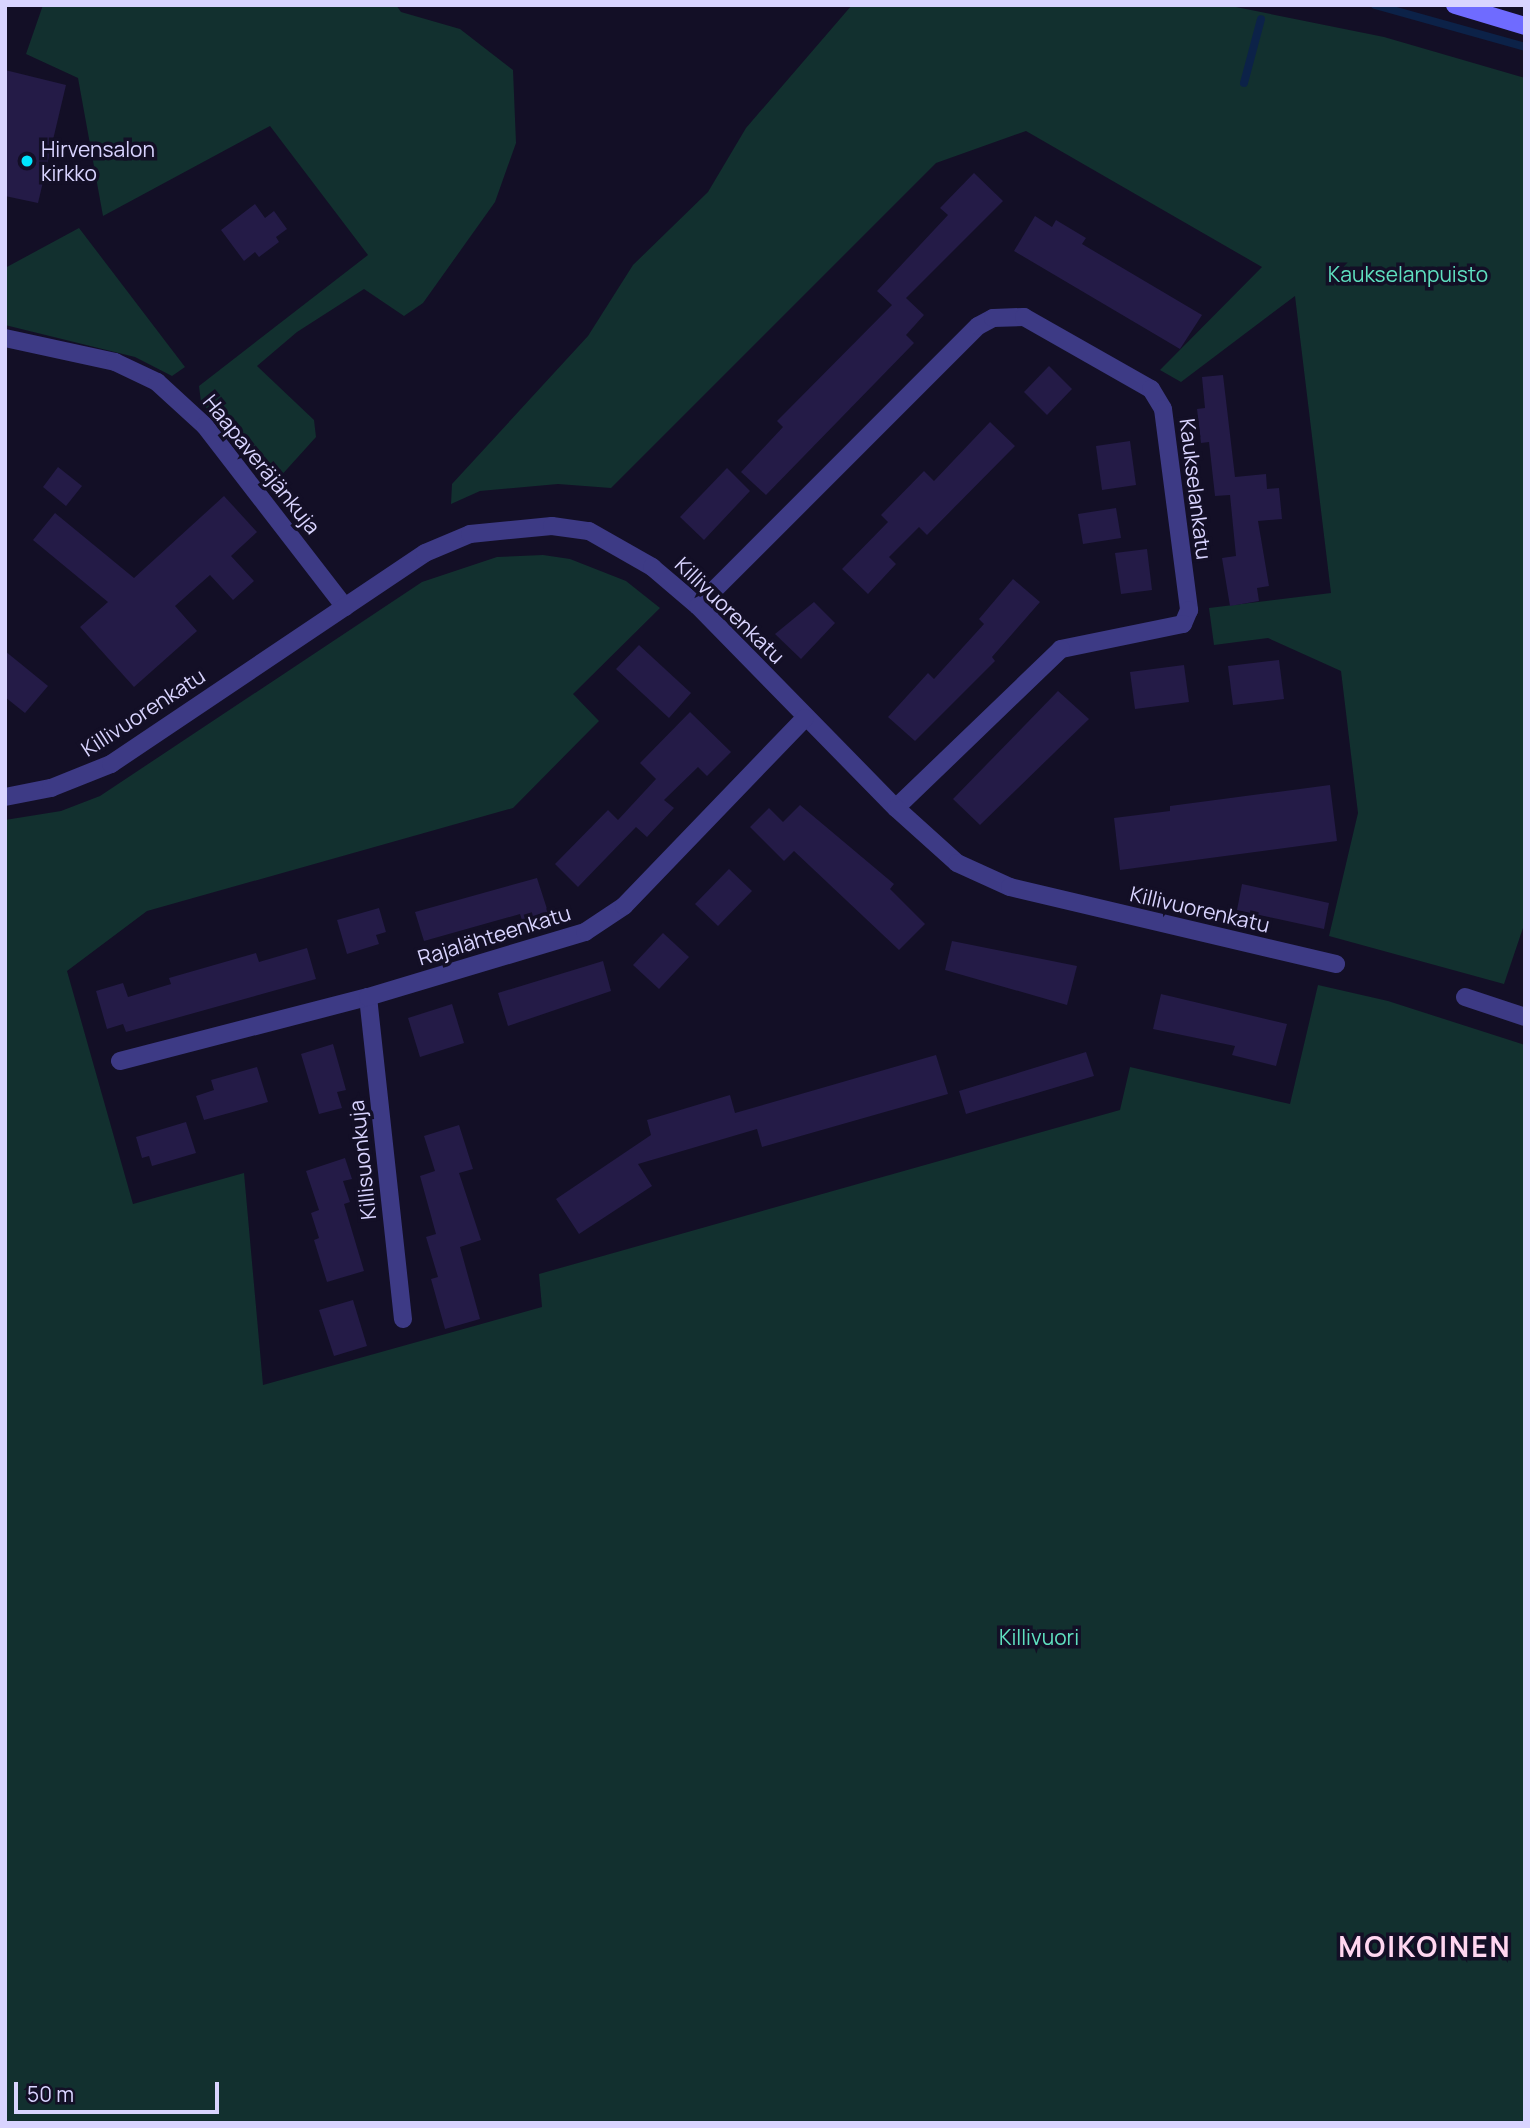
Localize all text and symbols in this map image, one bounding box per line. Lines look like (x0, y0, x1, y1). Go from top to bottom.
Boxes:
place label: Hirvensalon kirkko (41, 136, 155, 186)
marker: Hirvensalon kirkko (19, 153, 35, 169)
park label: Kaukselanpuisto (1328, 261, 1488, 287)
street label: Haapaveräjänkuja (198, 389, 326, 539)
street label: Kaukselankatu (1175, 417, 1217, 561)
street label: Killivuorenkatu (670, 551, 790, 669)
street label: Killivuorenkatu (76, 663, 210, 761)
street label: Killivuorenkatu (1128, 881, 1272, 937)
street label: Rajalähteenkatu (415, 900, 573, 970)
street label: Killisuonkuja (343, 1099, 381, 1221)
park label: Killivuori (999, 1624, 1079, 1650)
district label: MOIKOINEN (1339, 1929, 1511, 1963)
scale bar (18, 2068, 222, 2112)
text: 50 m (27, 2080, 74, 2108)

